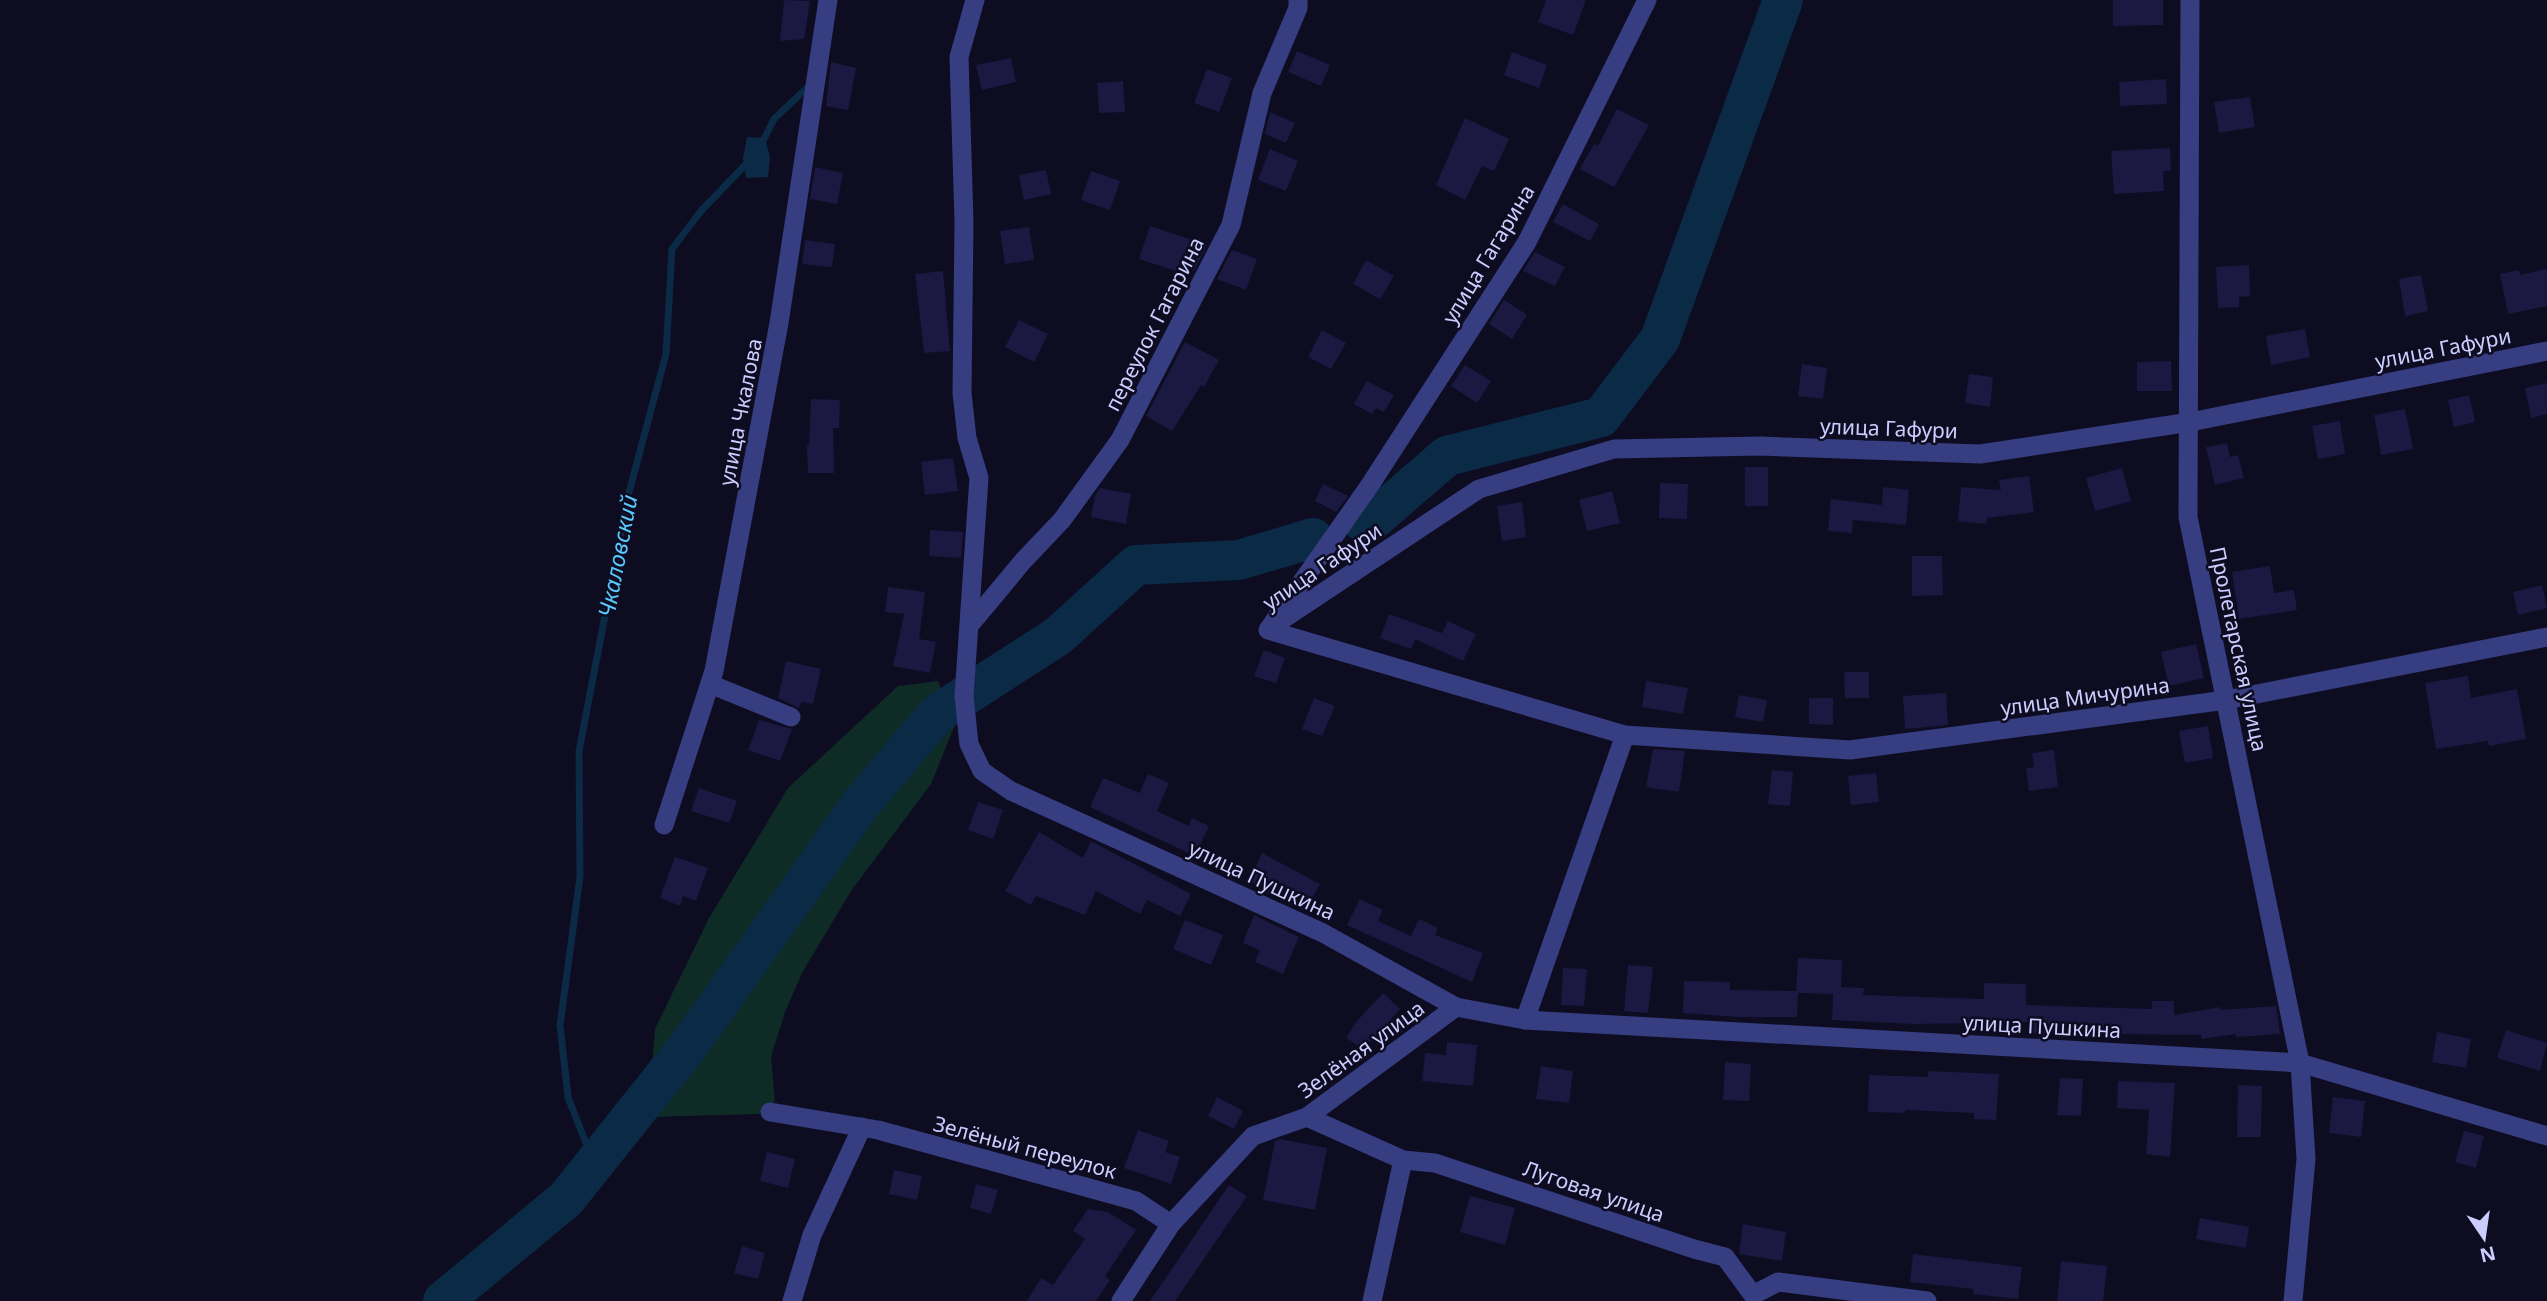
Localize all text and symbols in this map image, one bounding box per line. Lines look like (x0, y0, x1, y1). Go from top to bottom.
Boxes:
street label: улица Гагарина (1435, 179, 1541, 329)
street label: переулок Гагарина (1098, 232, 1210, 416)
street label: улица Гафури (2373, 321, 2513, 375)
street label: улица Чкалова (712, 336, 768, 488)
street label: улица Гафури (1820, 412, 1958, 444)
water label: Чкаловский (589, 492, 645, 620)
street label: улица Гафури (1257, 516, 1387, 616)
street label: Пролетарская улица (2204, 544, 2274, 754)
street label: улица Мичурина (1999, 670, 2171, 722)
street label: улица Пушкина (1184, 834, 1340, 926)
street label: Зелёная улица (1292, 994, 1430, 1104)
street label: улица Пушкина (1962, 1008, 2122, 1044)
street label: Зелёный переулок (930, 1109, 1120, 1185)
street label: Луговая улица (1520, 1154, 1668, 1228)
north arrow (2449, 1203, 2519, 1273)
text: N (2477, 1240, 2498, 1269)

